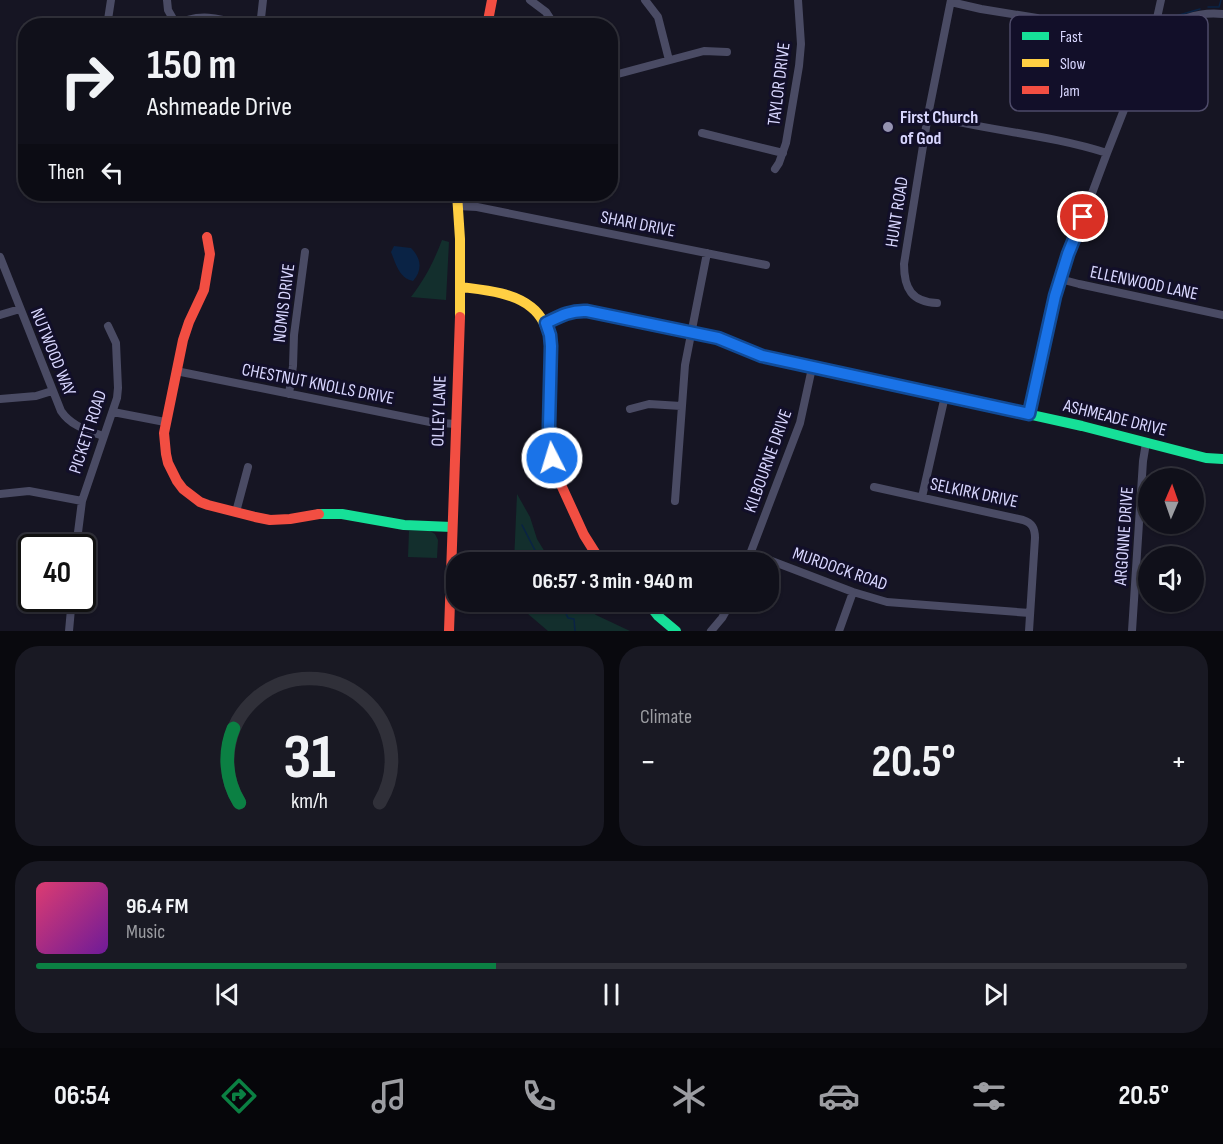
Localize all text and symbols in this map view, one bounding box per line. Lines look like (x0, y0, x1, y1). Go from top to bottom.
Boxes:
legend (1010, 15, 1208, 111)
text: Fast (1060, 28, 1083, 47)
text: 150 m (147, 40, 236, 91)
street label: TAYLOR DRIVE (763, 41, 795, 127)
icon: right (48, 42, 126, 120)
text: Slow (1060, 55, 1085, 74)
text: Jam (1059, 82, 1080, 101)
text: Ashmeade Drive (147, 91, 292, 123)
place label: First Church of God (900, 107, 978, 149)
marker: First Church of God (881, 120, 895, 134)
icon: left (96, 156, 129, 189)
text: Then (48, 159, 84, 186)
street label: HUNT ROAD (881, 175, 913, 249)
pin (1057, 191, 1108, 242)
icon: arrive (1066, 200, 1099, 233)
street label: SHARI DRIVE (599, 206, 677, 242)
street label: ELLENWOOD LANE (1088, 261, 1200, 305)
street label: NOMIS DRIVE (269, 262, 299, 344)
street label: NUTWOOD WAY (26, 305, 80, 399)
street label: CHESTNUT KNOLLS DRIVE (240, 359, 396, 409)
street label: OLLEY LANE (427, 375, 451, 447)
street label: PICKETT ROAD (65, 388, 111, 476)
street label: ASHMEADE DRIVE (1060, 395, 1169, 441)
street label: KILBOURNE DRIVE (740, 407, 796, 515)
position arrow (520, 426, 584, 490)
north arrow (1138, 468, 1204, 534)
map controls (1138, 468, 1204, 612)
street label: SELKIRK DRIVE (928, 473, 1020, 513)
street label: ARGONNE DRIVE (1110, 486, 1138, 587)
speed limit sign: 40 (18, 534, 96, 612)
street label: MURDOCK ROAD (790, 543, 890, 595)
button: sound (1138, 546, 1204, 612)
text: 06:57 · 3 min · 940 m (532, 568, 693, 595)
text: Climate (640, 705, 692, 729)
text: 31 (283, 721, 336, 796)
text: 20.5° (871, 735, 956, 790)
text: − (640, 742, 656, 782)
text: + (1171, 742, 1187, 782)
text: km/h (291, 789, 328, 814)
text: 96.4 FM (126, 893, 188, 920)
text: Music (126, 920, 165, 944)
icon: previous (211, 978, 244, 1011)
icon: pause (595, 978, 628, 1011)
icon: next (979, 978, 1012, 1011)
icon: directions (218, 1075, 260, 1117)
icon: music (368, 1075, 410, 1117)
icon: phone (518, 1075, 560, 1117)
icon: climate (668, 1075, 710, 1117)
icon: car (818, 1075, 860, 1117)
icon: filters (968, 1075, 1010, 1117)
text: 06:54 (54, 1080, 110, 1112)
text: 20.5° (1118, 1080, 1169, 1112)

